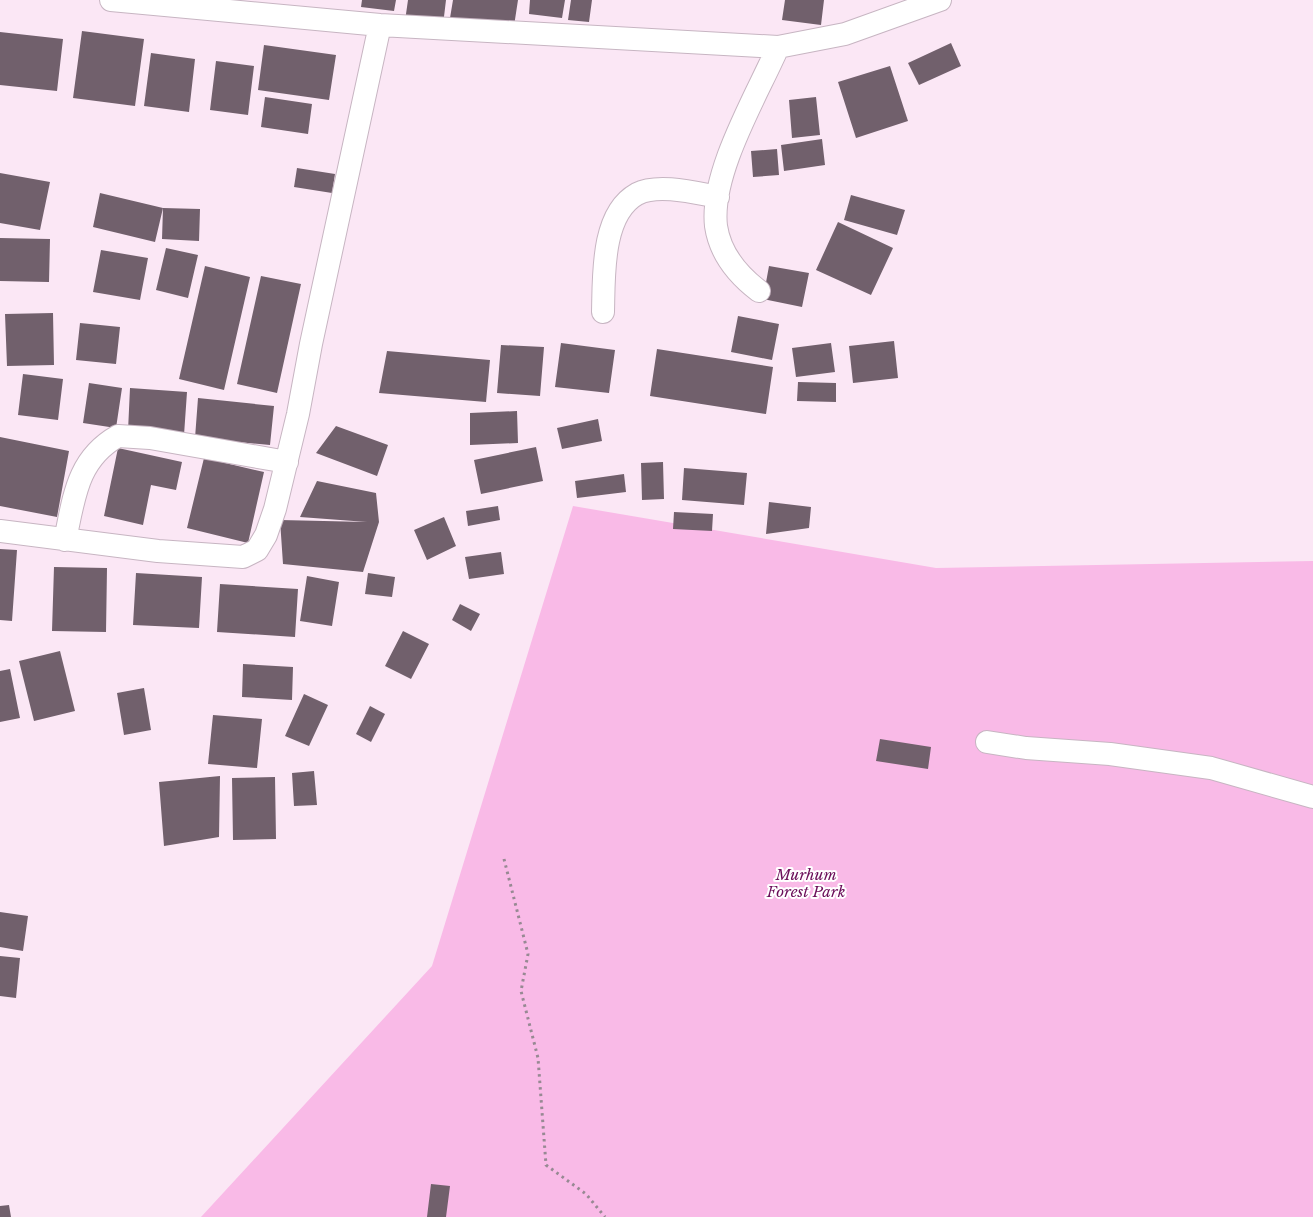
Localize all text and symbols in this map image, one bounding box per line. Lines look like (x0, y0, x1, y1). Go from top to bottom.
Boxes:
park label: Murhum Forest Park (766, 865, 845, 901)

